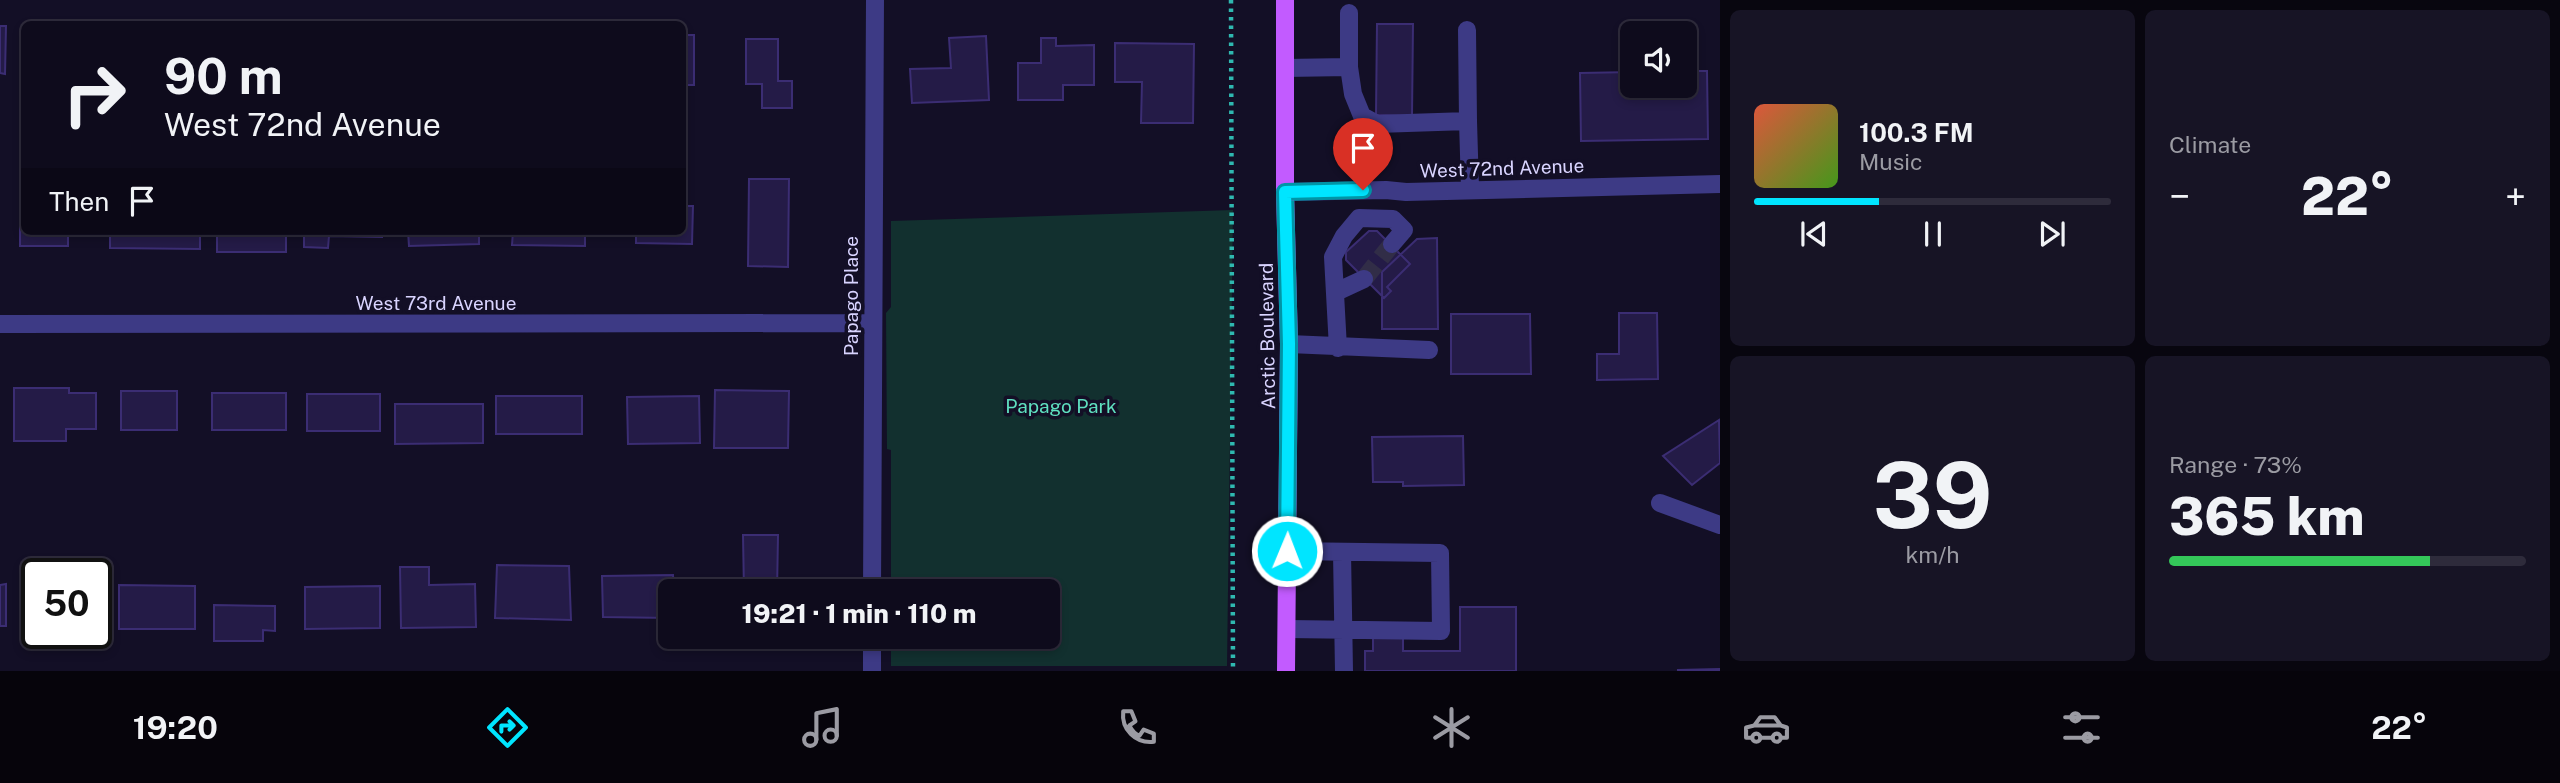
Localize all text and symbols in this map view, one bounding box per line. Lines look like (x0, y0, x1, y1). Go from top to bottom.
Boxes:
map controls (1620, 21, 1697, 98)
button: sound (1620, 21, 1697, 98)
text: 90 m (164, 47, 283, 105)
icon: right (49, 49, 140, 140)
text: West 72nd Avenue (164, 106, 441, 143)
text: 100.3 FM (1859, 117, 1974, 148)
pin (1333, 118, 1393, 190)
icon: arrive (1344, 129, 1382, 167)
text: Climate (2169, 131, 2251, 158)
text: Music (1859, 148, 1923, 175)
street label: West 72nd Avenue (1419, 154, 1585, 182)
text: 22° (2301, 166, 2394, 227)
text: − (2169, 174, 2190, 219)
text: + (2505, 174, 2526, 219)
icon: arrive (123, 182, 161, 220)
text: Then (49, 186, 109, 217)
icon: previous (1795, 215, 1833, 253)
icon: pause (1914, 215, 1952, 253)
icon: next (2033, 215, 2071, 253)
street label: Papago Place (840, 236, 862, 356)
street label: Arctic Boulevard (1255, 263, 1279, 409)
street label: West 73rd Avenue (356, 292, 516, 314)
park label: Papago Park (1005, 395, 1117, 417)
text: 39 (1872, 442, 1993, 548)
text: Range · 73% (2169, 451, 2302, 478)
text: 365 km (2169, 486, 2365, 547)
position arrow (1250, 514, 1324, 588)
text: km/h (1905, 541, 1960, 568)
speed limit sign: 50 (21, 558, 112, 649)
text: 19:21 · 1 min · 110 m (742, 598, 976, 629)
icon: directions (483, 703, 532, 752)
icon: music (798, 703, 847, 752)
icon: phone (1113, 703, 1162, 752)
icon: climate (1427, 703, 1476, 752)
icon: car (1742, 703, 1791, 752)
icon: filters (2057, 703, 2106, 752)
text: 19:20 (133, 709, 218, 746)
text: 22° (2371, 709, 2427, 746)

